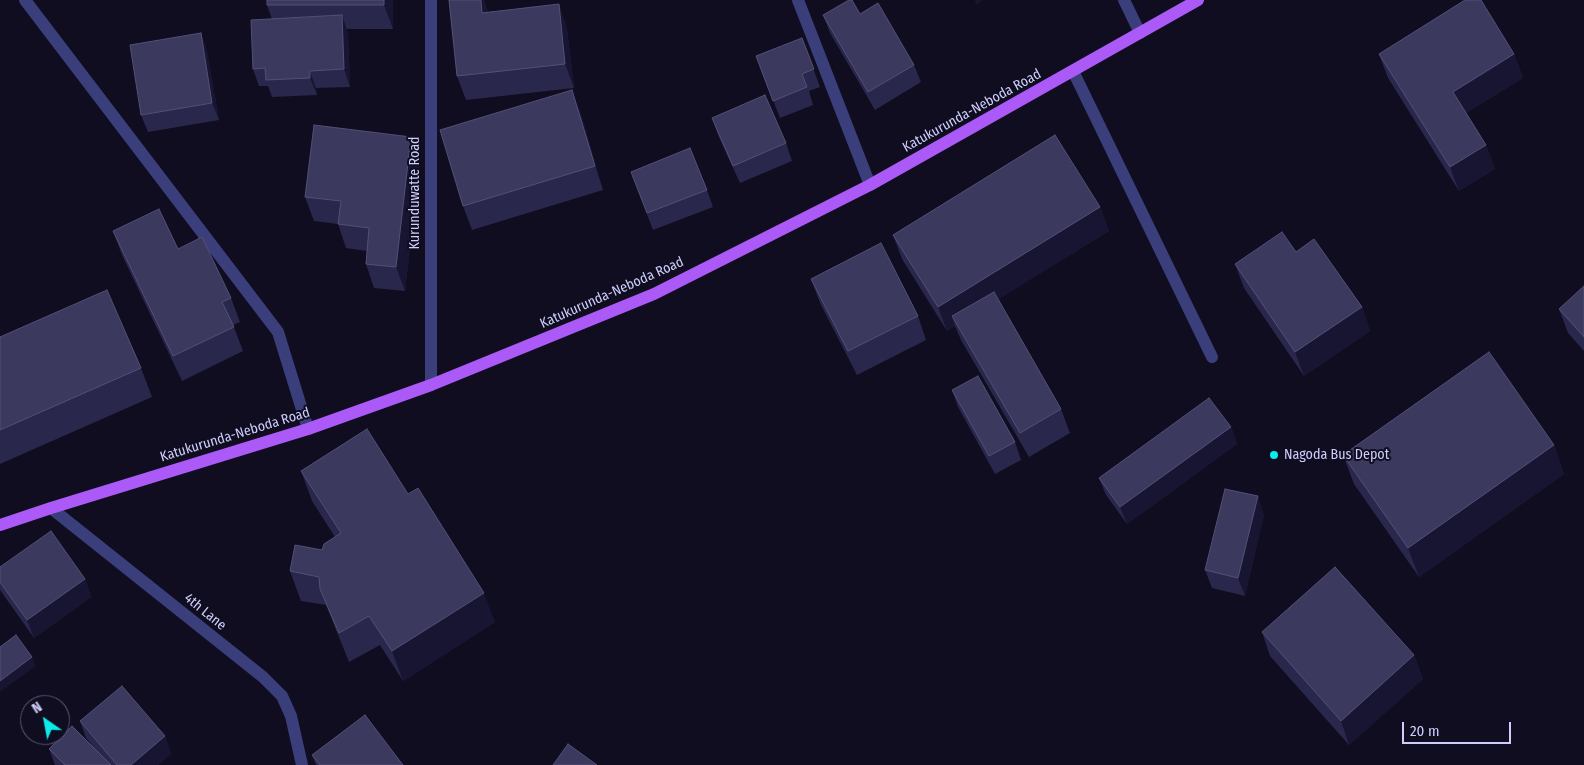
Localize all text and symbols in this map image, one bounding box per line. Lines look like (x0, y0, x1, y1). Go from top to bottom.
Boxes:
street label: Katukurunda-Neboda Road (900, 66, 1044, 156)
street label: Kurunduwatte Road (407, 136, 423, 250)
street label: Katukurunda-Neboda Road (537, 254, 687, 332)
street label: Katukurunda-Neboda Road (158, 404, 312, 466)
place label: Nagoda Bus Depot (1284, 447, 1389, 463)
marker: Nagoda Bus Depot (1268, 449, 1280, 461)
street label: 4th Lane (181, 590, 229, 634)
north arrow (20, 695, 70, 745)
text: N (29, 698, 45, 717)
scale bar (1404, 712, 1513, 744)
text: 20 m (1410, 722, 1440, 740)

